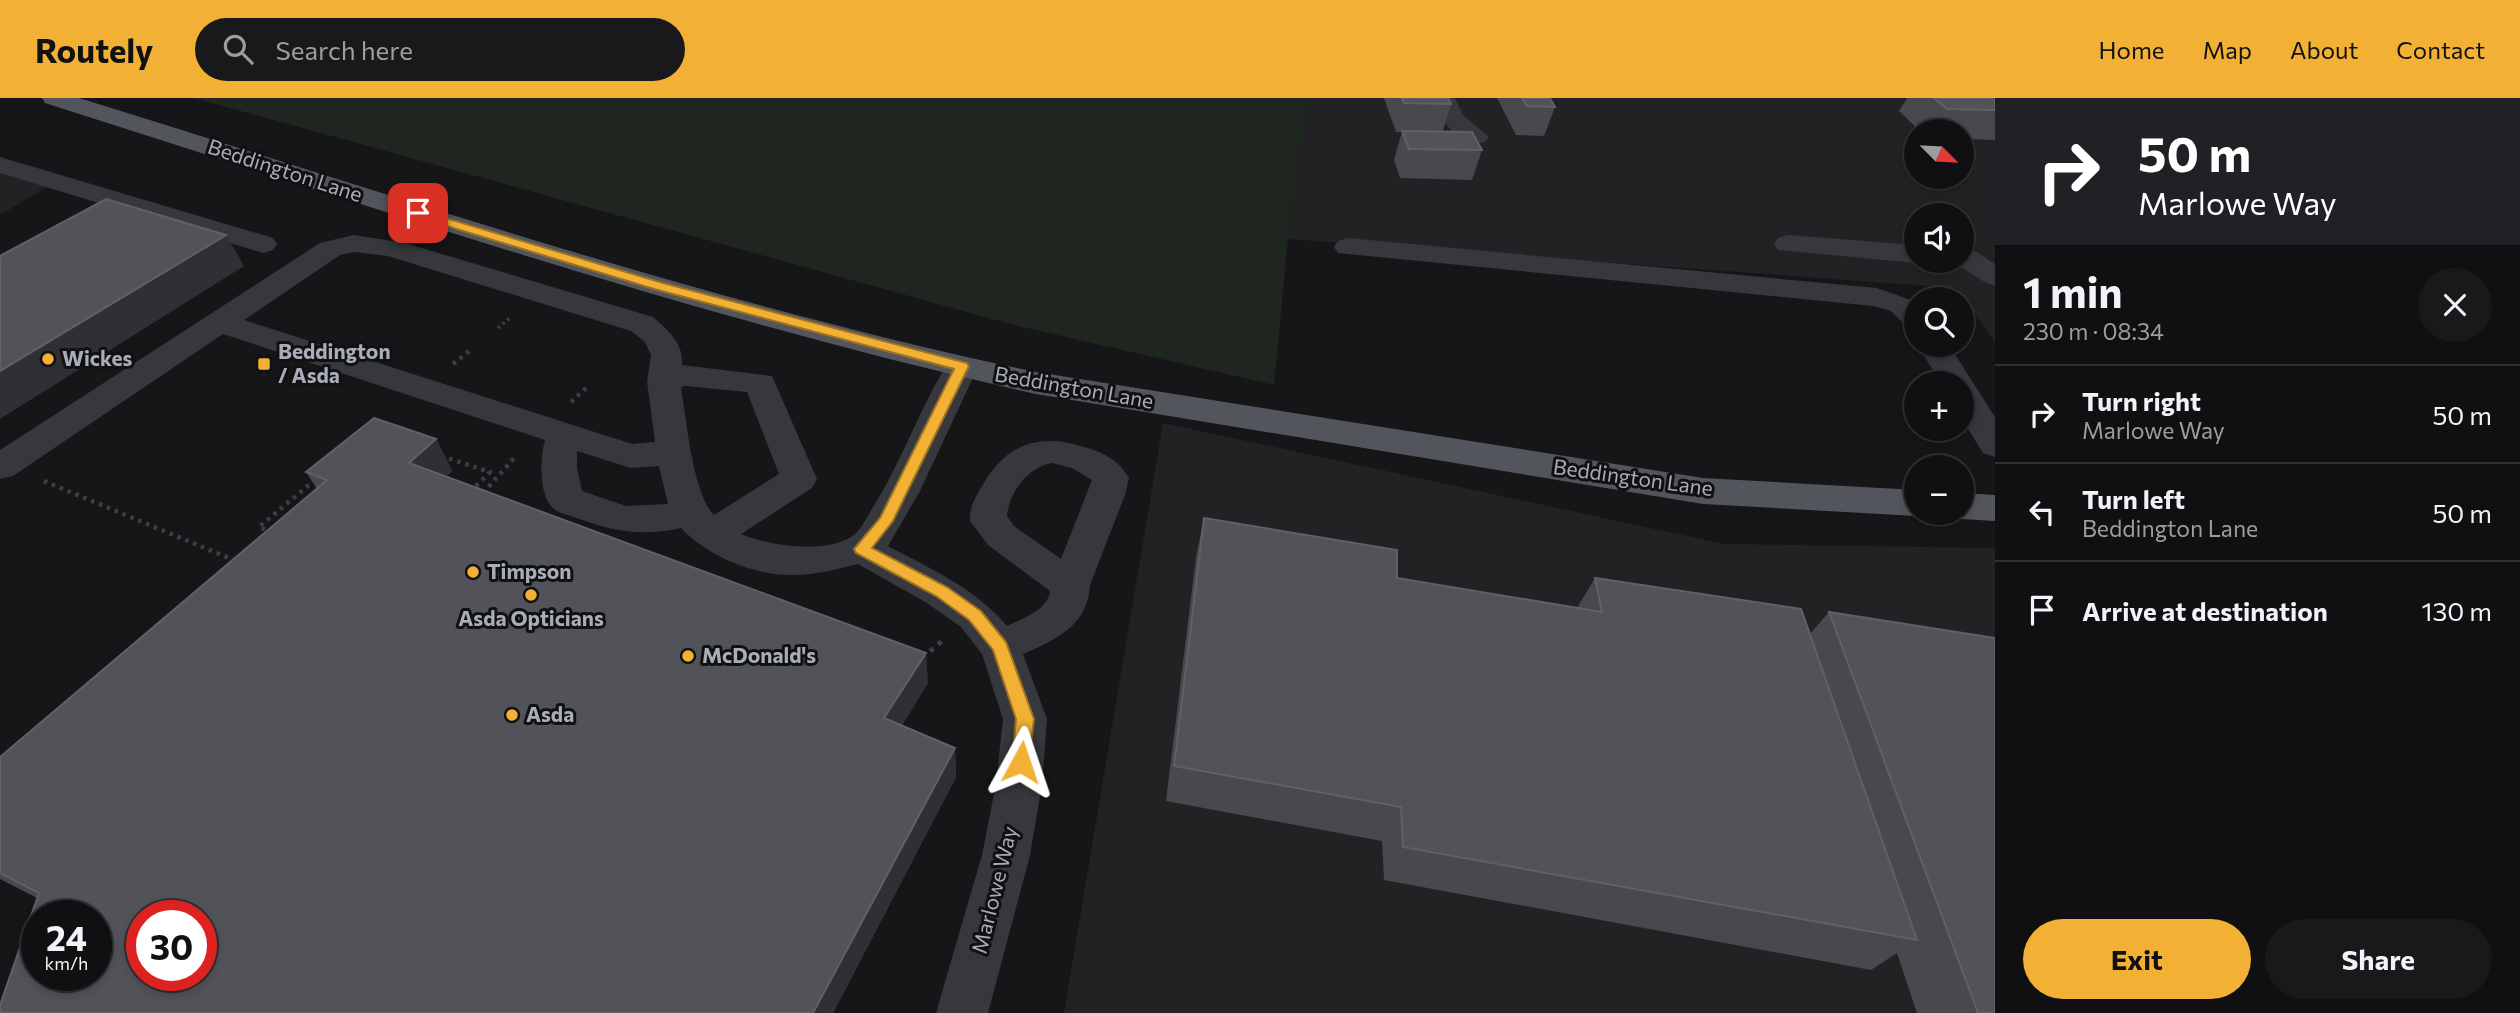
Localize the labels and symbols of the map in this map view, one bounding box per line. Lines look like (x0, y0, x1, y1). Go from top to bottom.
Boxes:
north arrow (1904, 119, 1974, 189)
street label: Beddington Lane (205, 133, 366, 206)
pin (388, 183, 448, 243)
place label: Beddington / Asda (278, 338, 391, 387)
place label: Wickes (62, 345, 133, 370)
marker: Wickes (40, 351, 56, 367)
marker: Beddington / Asda (256, 356, 272, 372)
street label: Beddington Lane (993, 360, 1156, 413)
street label: Beddington Lane (1552, 453, 1715, 500)
place label: Timpson (487, 558, 571, 583)
marker: Timpson (465, 564, 481, 580)
marker: Asda Opticians (523, 587, 539, 603)
place label: Asda Opticians (458, 605, 604, 630)
place label: McDonald's (702, 642, 816, 667)
marker: McDonald's (680, 648, 696, 664)
place label: Asda (526, 701, 574, 726)
marker: Asda (504, 707, 520, 723)
position arrow (984, 725, 1058, 799)
street label: Marlowe Way (966, 823, 1021, 956)
speed limit sign: 30 (126, 900, 217, 991)

